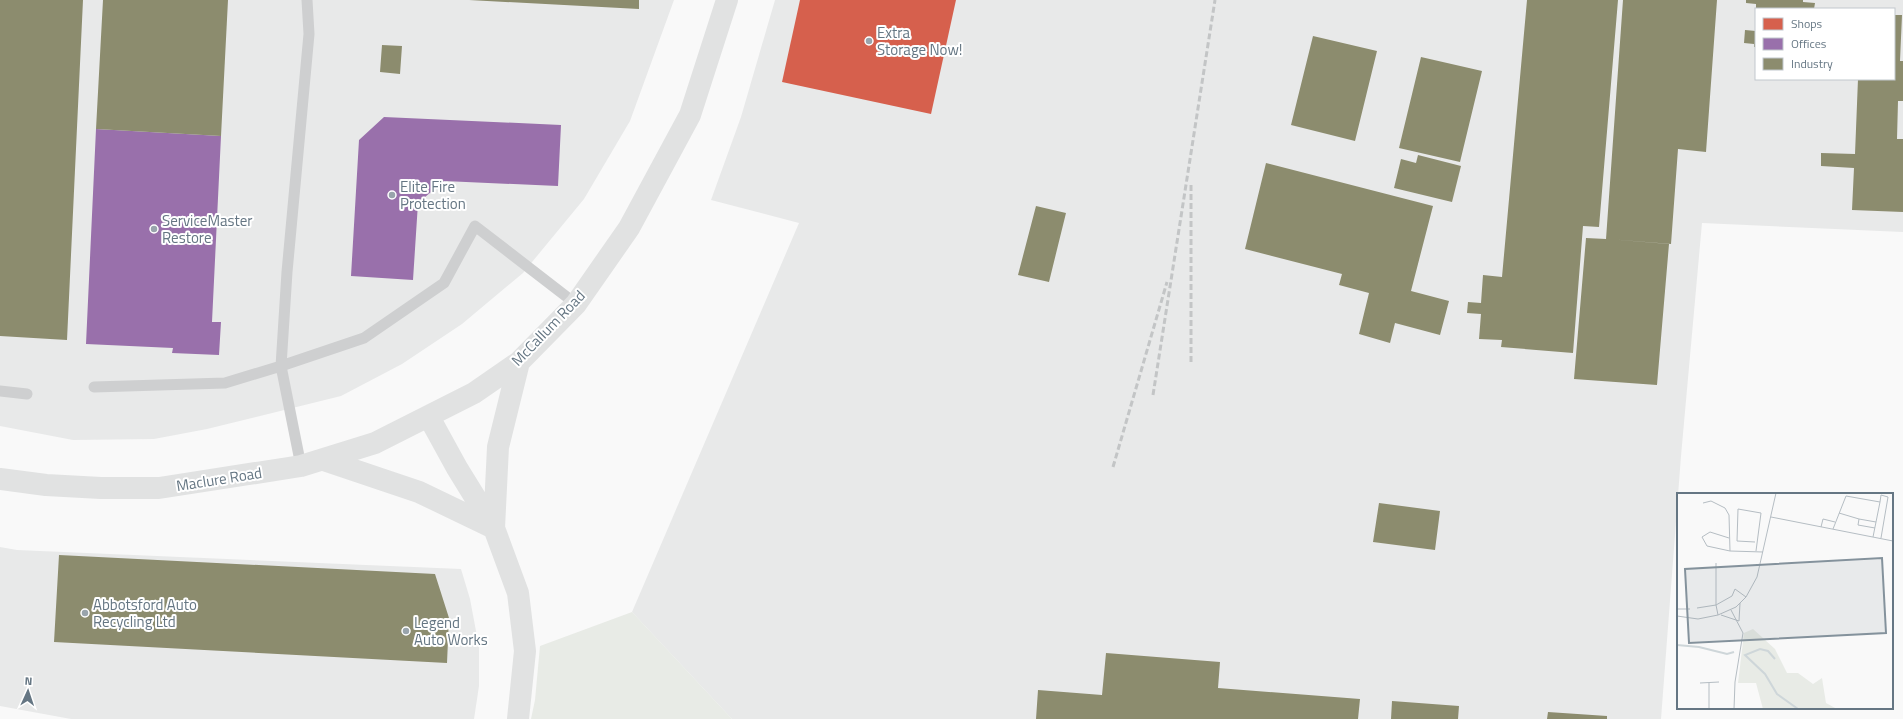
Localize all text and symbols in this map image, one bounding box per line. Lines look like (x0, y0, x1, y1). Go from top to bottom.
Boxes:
legend (1755, 8, 1895, 80)
text: Shops (1791, 14, 1823, 33)
place label: Extra Storage Now! (877, 21, 963, 61)
text: Offices (1791, 34, 1827, 53)
marker: Extra Storage Now! (864, 36, 874, 46)
text: Industry (1791, 54, 1833, 73)
place label: Elite Fire Protection (400, 175, 466, 215)
marker: Elite Fire Protection (387, 190, 397, 200)
place label: ServiceMaster Restore (162, 209, 253, 249)
marker: ServiceMaster Restore (149, 224, 159, 234)
street label: McCallum Road (506, 285, 590, 371)
street label: Maclure Road (174, 461, 264, 497)
inset map (1677, 493, 1893, 709)
place label: Abbotsford Auto Recycling Ltd (93, 593, 197, 633)
marker: Abbotsford Auto Recycling Ltd (80, 608, 90, 618)
place label: Legend Auto Works (414, 611, 488, 651)
marker: Legend Auto Works (401, 626, 411, 636)
north arrow (8, 671, 48, 711)
text: N (24, 673, 33, 689)

